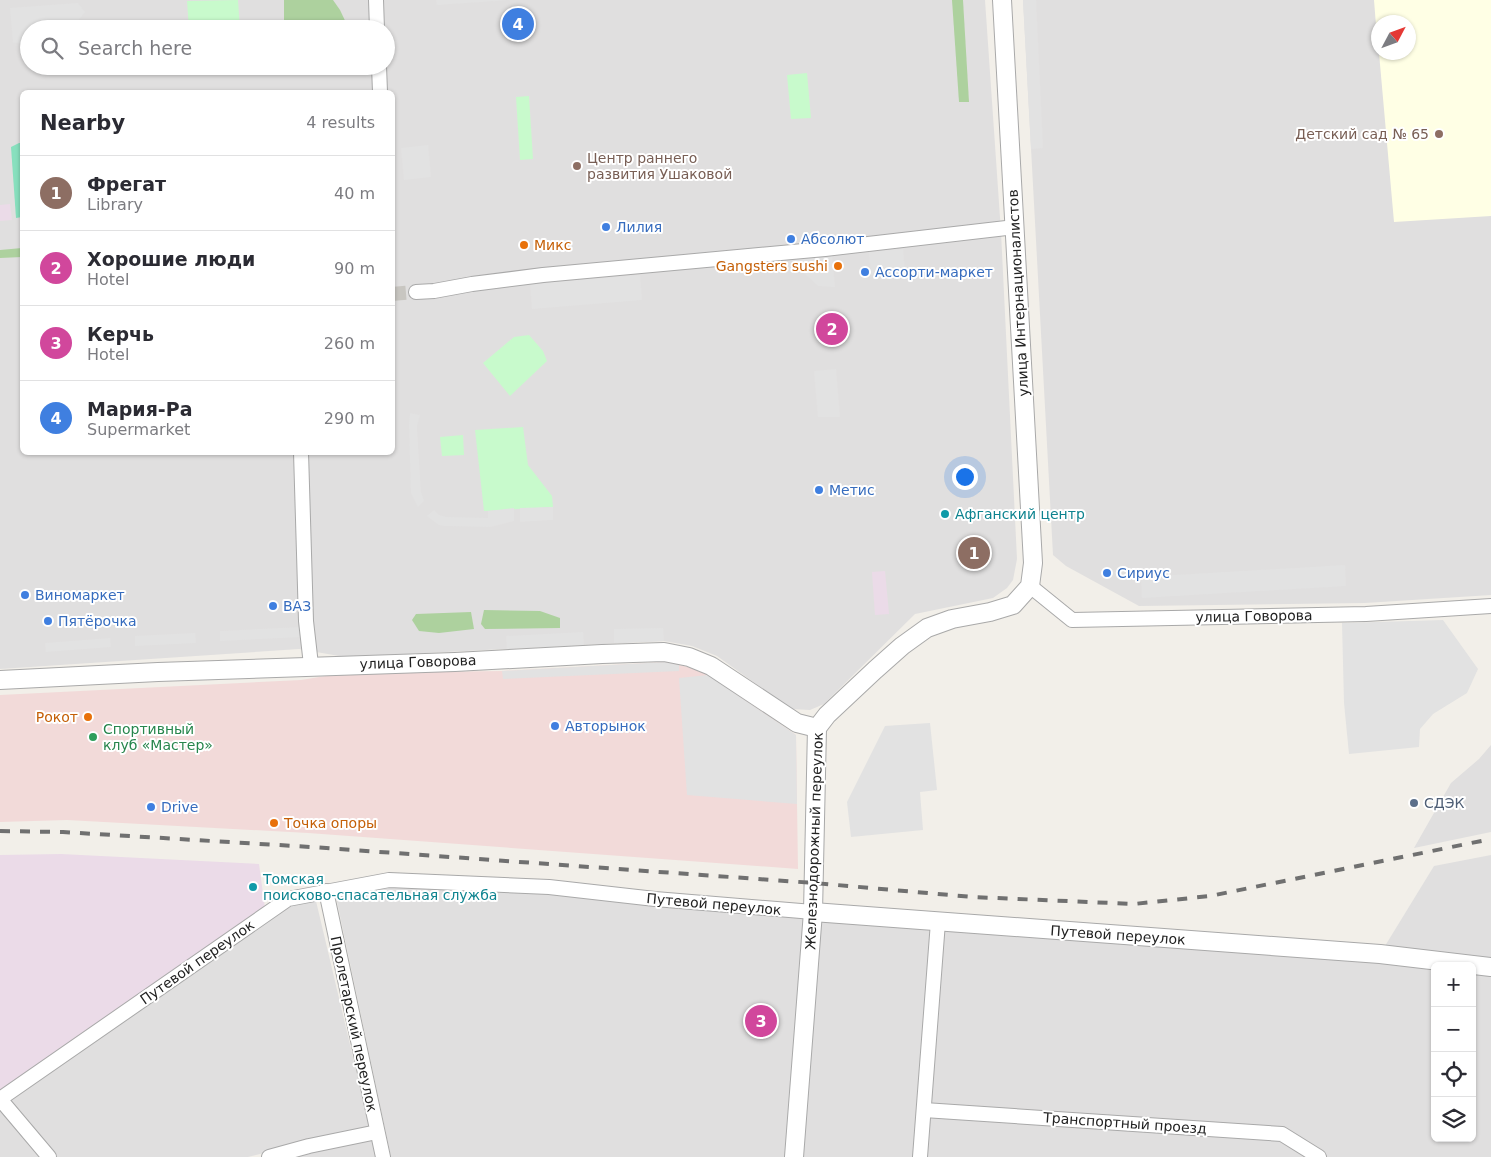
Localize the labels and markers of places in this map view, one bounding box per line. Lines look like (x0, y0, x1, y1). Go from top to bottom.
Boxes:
pin: 4 (502, 5, 534, 43)
place label: Детский сад № 65 (1295, 126, 1429, 142)
marker: Детский сад № 65 (1433, 128, 1445, 140)
place label: Центр раннего развития Ушаковой (587, 150, 732, 182)
marker: Центр раннего развития Ушаковой (571, 160, 583, 172)
place label: Лилия (616, 219, 662, 235)
marker: Лилия (600, 221, 612, 233)
place label: Абсолют (801, 231, 864, 247)
marker: Абсолют (785, 233, 797, 245)
place label: Микс (534, 237, 571, 253)
marker: Микс (518, 239, 530, 251)
place label: Gangsters sushi (716, 258, 828, 274)
marker: Gangsters sushi (832, 260, 844, 272)
place label: Ассорти-маркет (875, 264, 993, 280)
marker: Ассорти-маркет (859, 266, 871, 278)
pin: 2 (816, 310, 848, 348)
place label: Метис (829, 482, 875, 498)
marker: Метис (813, 484, 825, 496)
place label: Афганский центр (955, 506, 1085, 522)
marker: Афганский центр (939, 508, 951, 520)
pin: 1 (958, 534, 990, 572)
place label: Сириус (1117, 565, 1170, 581)
marker: Сириус (1101, 567, 1113, 579)
place label: Виномаркет (35, 587, 125, 603)
marker: Виномаркет (19, 589, 31, 601)
place label: ВАЗ (283, 598, 311, 614)
marker: ВАЗ (267, 600, 279, 612)
place label: Пятёрочка (58, 613, 136, 629)
marker: Пятёрочка (42, 615, 54, 627)
place label: Рокот (36, 709, 78, 725)
marker: Рокот (82, 711, 94, 723)
place label: Авторынок (565, 718, 646, 734)
marker: Авторынок (549, 720, 561, 732)
place label: Спортивный клуб «Мастер» (103, 721, 213, 753)
marker: Спортивный клуб «Мастер» (87, 731, 99, 743)
place label: СДЭК (1424, 795, 1464, 811)
marker: СДЭК (1408, 797, 1420, 809)
place label: Drive (161, 799, 198, 815)
marker: Drive (145, 801, 157, 813)
place label: Точка опоры (283, 815, 377, 831)
marker: Точка опоры (268, 817, 280, 829)
place label: Томская поисково-спасательная служба (262, 871, 497, 903)
marker: Томская поисково-спасательная служба (247, 881, 259, 893)
pin: 3 (745, 1002, 777, 1040)

